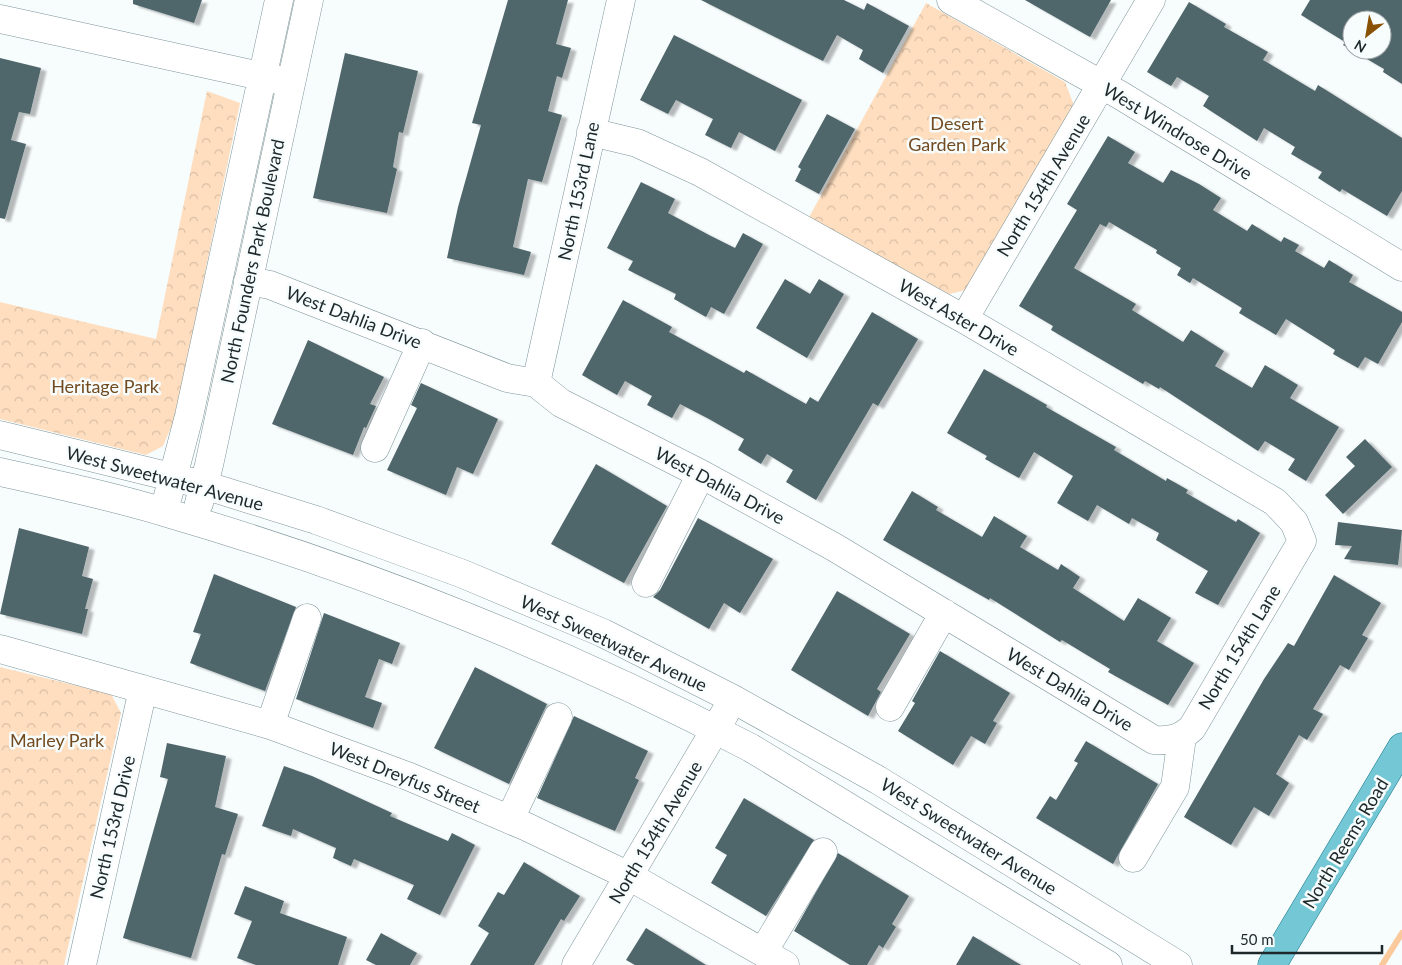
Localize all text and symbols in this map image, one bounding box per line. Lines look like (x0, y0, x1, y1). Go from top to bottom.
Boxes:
north arrow (1342, 10, 1392, 60)
text: N (1351, 37, 1369, 57)
street label: West Windrose Drive (1099, 78, 1257, 184)
street label: North 154th Avenue (992, 110, 1094, 260)
park label: Desert Garden Park (908, 112, 1007, 155)
street label: North 153rd Lane (553, 120, 603, 262)
street label: North Founders Park Boulevard (215, 137, 289, 385)
street label: West Aster Drive (895, 274, 1023, 360)
street label: West Dahlia Drive (283, 281, 425, 353)
park label: Heritage Park (51, 375, 160, 397)
street label: West Sweetwater Avenue (64, 441, 266, 515)
street label: West Dahlia Drive (651, 442, 789, 528)
street label: North 154th Lane (1193, 581, 1285, 713)
street label: West Sweetwater Avenue (517, 590, 711, 696)
street label: West Dahlia Drive (1003, 643, 1137, 735)
park label: Marley Park (10, 729, 105, 751)
street label: West Dreyfus Street (327, 737, 484, 817)
street label: North 153rd Drive (85, 753, 139, 901)
street label: North 154th Avenue (604, 757, 706, 907)
street label: West Sweetwater Avenue (877, 773, 1061, 899)
street label: North Reems Road (1297, 774, 1393, 912)
scale bar (1232, 922, 1382, 954)
text: 50 m (1240, 930, 1274, 948)

